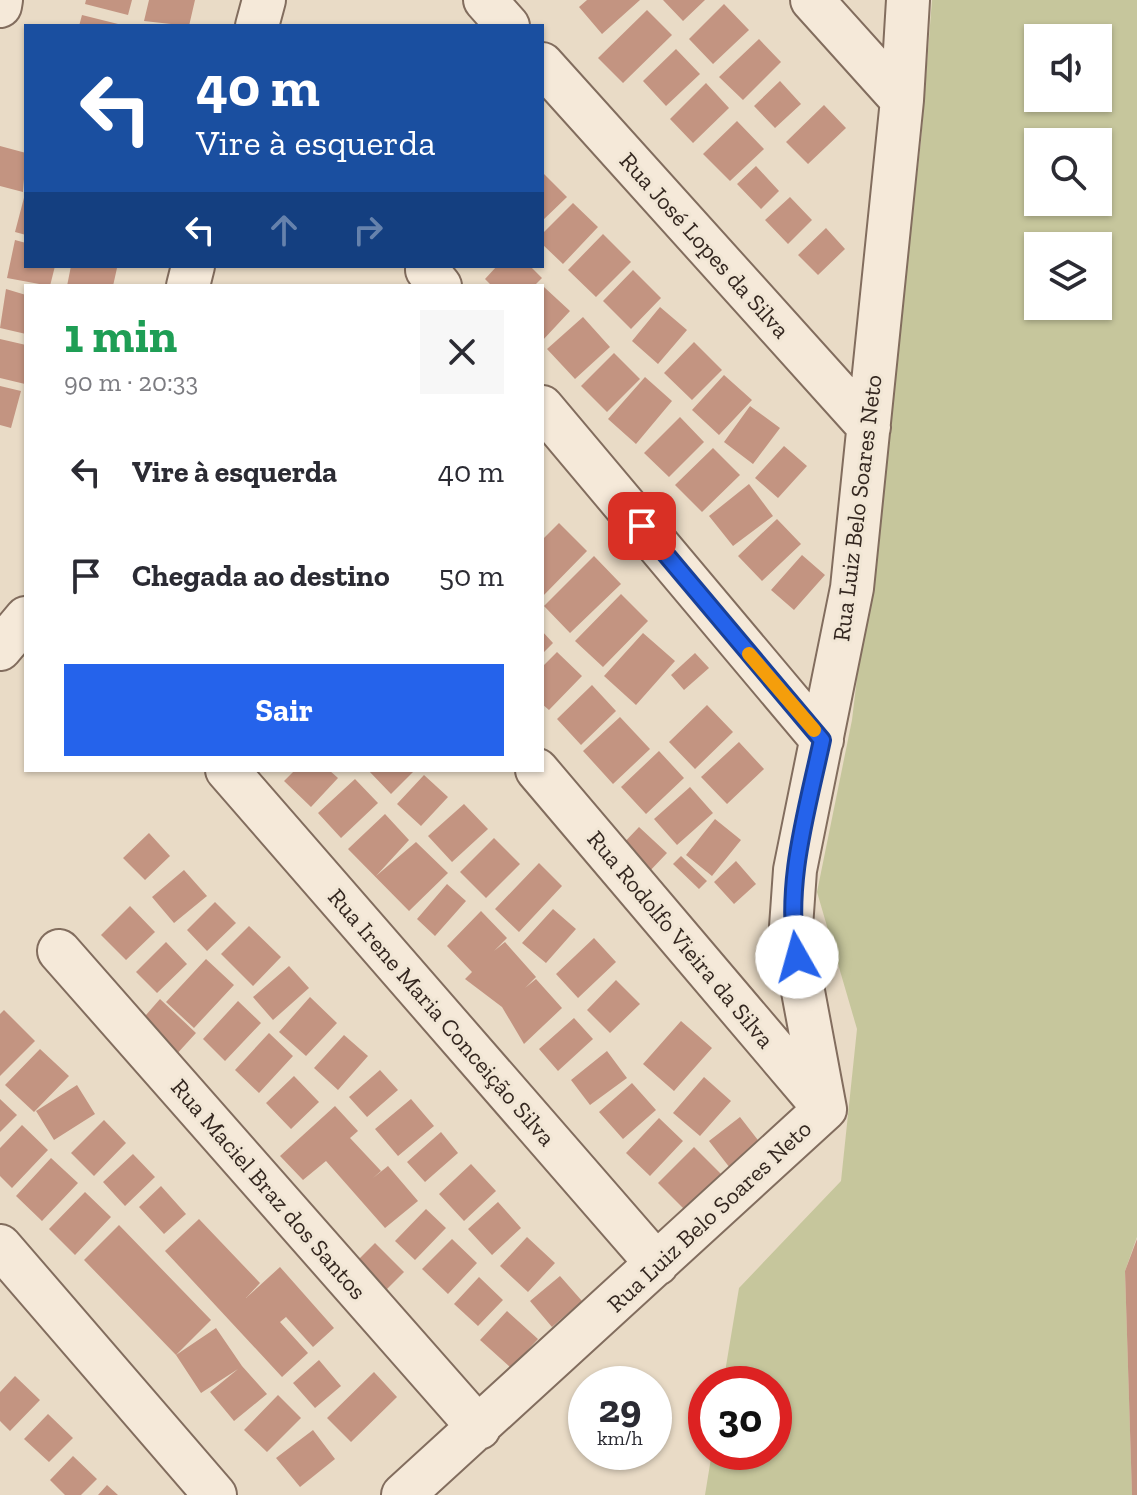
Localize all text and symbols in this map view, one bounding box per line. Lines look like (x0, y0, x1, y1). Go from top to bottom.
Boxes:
map controls (1024, 24, 1112, 320)
button: sound (1024, 24, 1112, 112)
text: 40 m (196, 53, 320, 120)
icon: left (64, 56, 168, 160)
text: Vire à esquerda (196, 121, 436, 164)
button: search (1024, 128, 1112, 216)
street label: Rua José Lopes da Silva (614, 146, 796, 344)
icon: left (178, 208, 222, 252)
icon: ahead (262, 208, 306, 252)
icon: right (346, 208, 390, 252)
button: layers (1024, 232, 1112, 320)
text: 1 min (64, 307, 177, 364)
button: close (420, 310, 504, 394)
text: 90 m · 20:33 (64, 366, 198, 398)
street label: Rua Luiz Belo Soares Neto (826, 373, 888, 643)
icon: left (64, 450, 108, 494)
text: Vire à esquerda (132, 454, 337, 490)
text: 40 m (438, 454, 504, 490)
pin (608, 492, 676, 560)
icon: arrive (620, 504, 664, 548)
icon: arrive (64, 554, 108, 598)
text: Chegada ao destino (132, 558, 390, 594)
text: 50 m (439, 558, 504, 594)
button: Sair (64, 664, 504, 756)
street label: Rua Rodolfo Vieira da Silva (582, 824, 781, 1054)
street label: Rua Irene Maria Conceição Silva (322, 882, 562, 1152)
position arrow (755, 915, 839, 999)
street label: Rua Maciel Braz dos Santos (165, 1073, 373, 1305)
street label: Rua Luiz Belo Soares Neto (601, 1114, 817, 1318)
speed limit sign: 30 (688, 1366, 792, 1470)
text: 29 (599, 1384, 641, 1432)
text: km/h (597, 1426, 643, 1450)

